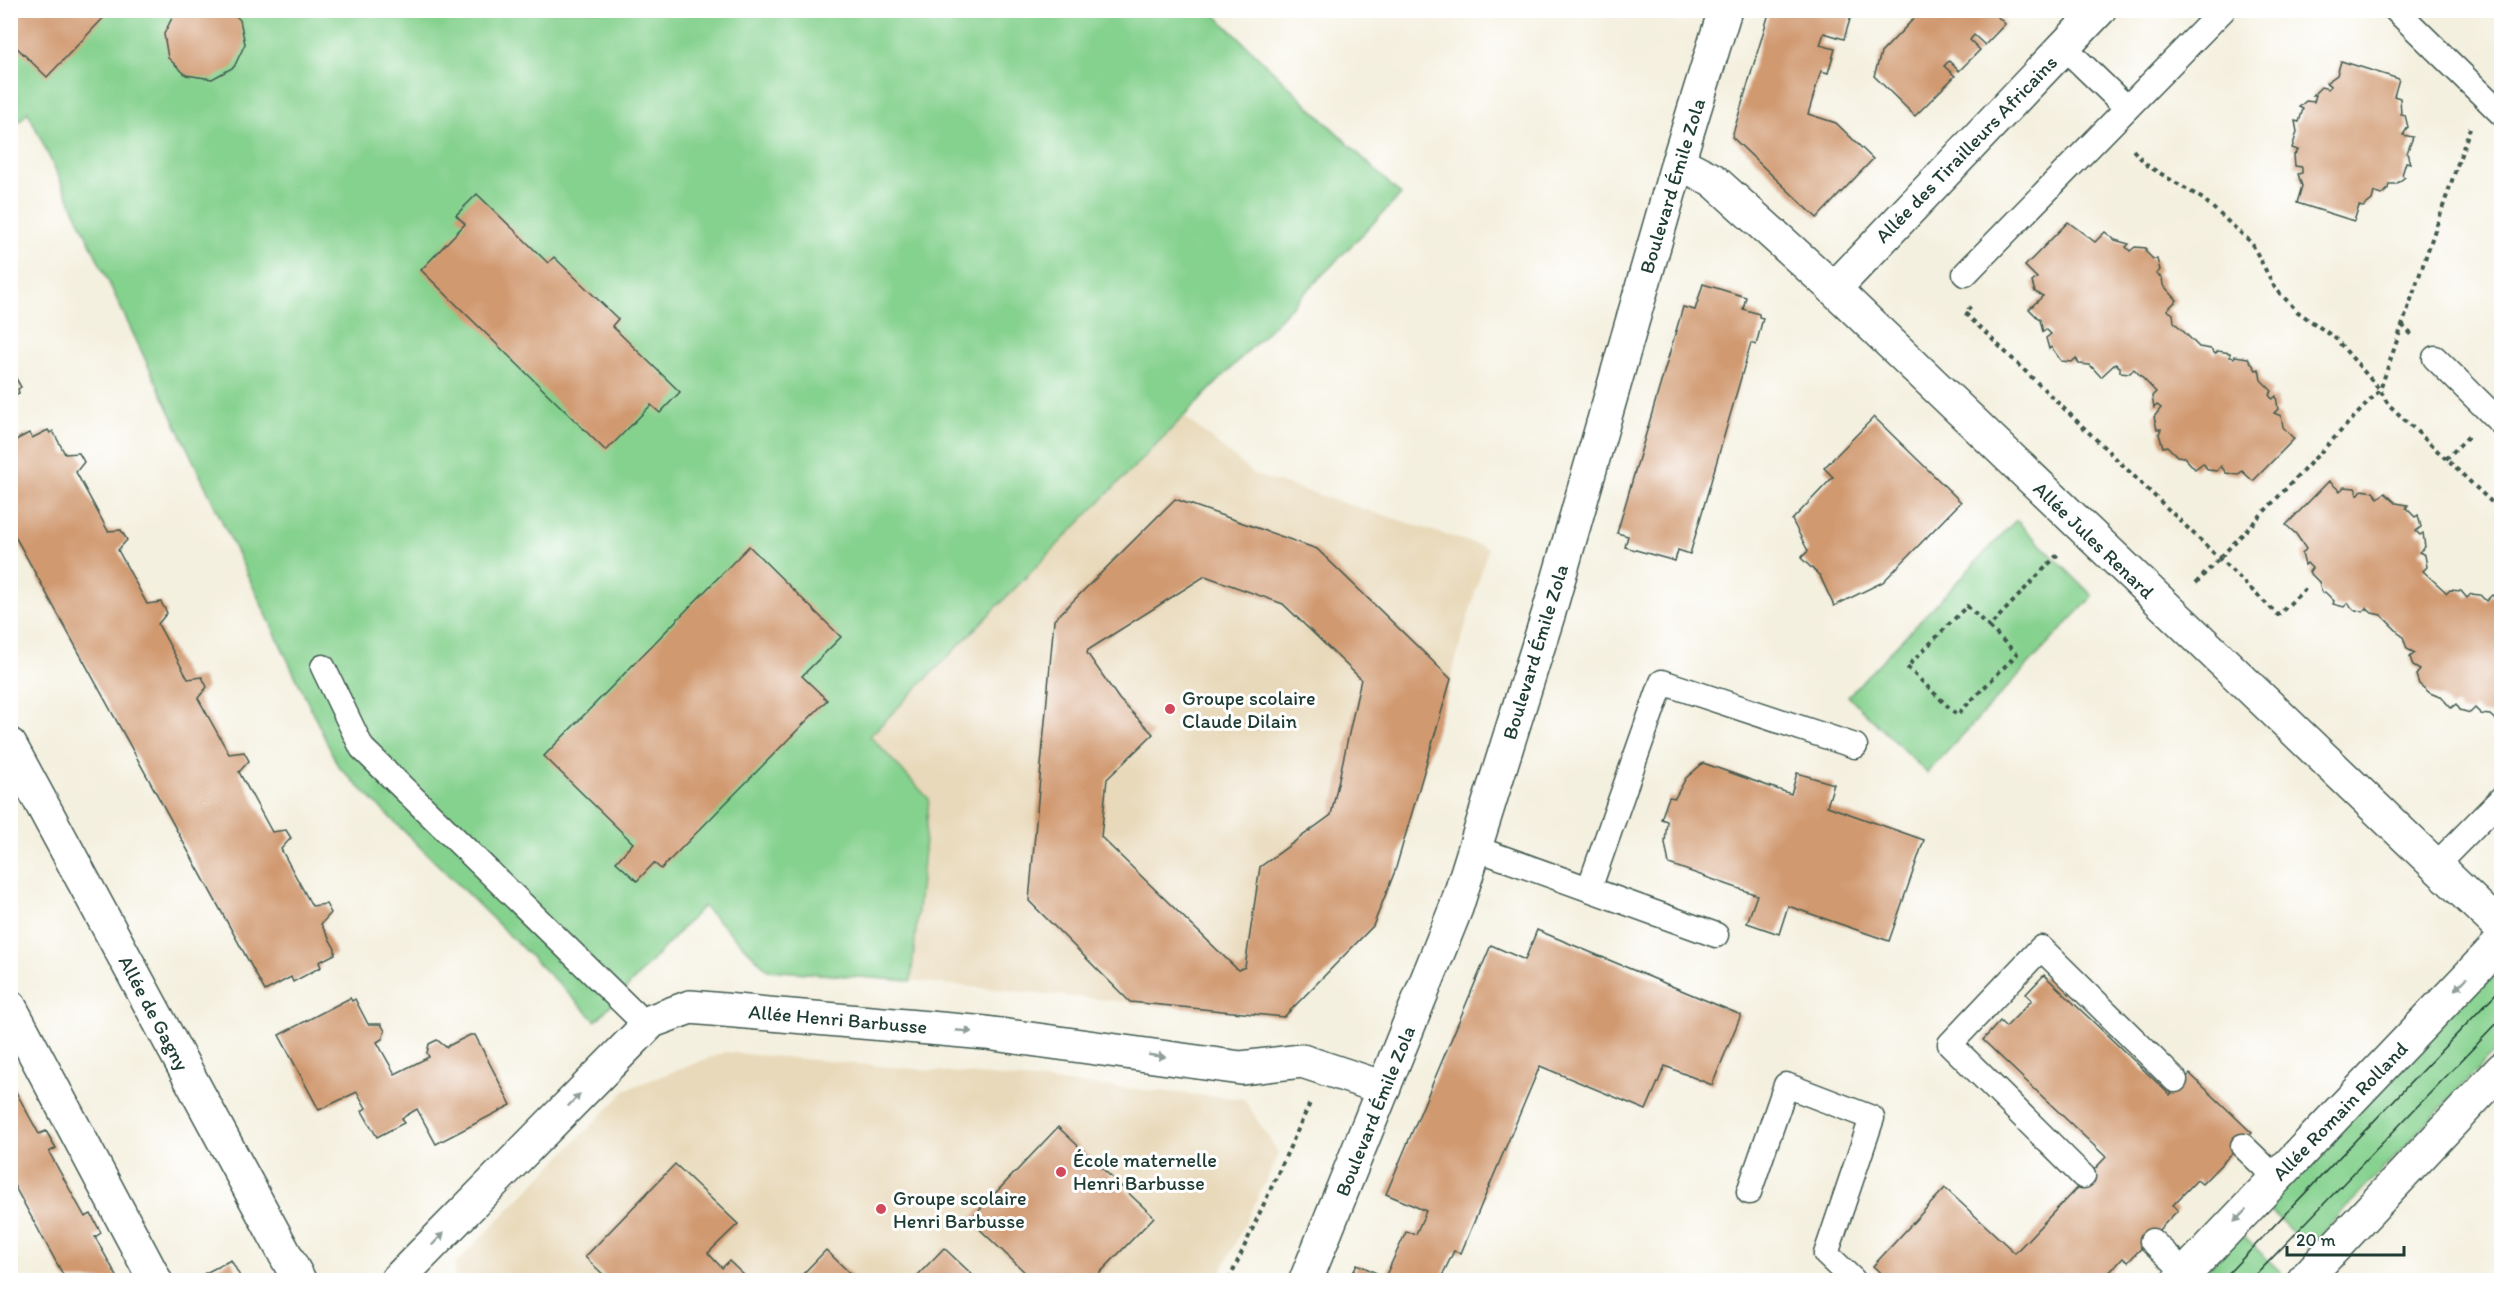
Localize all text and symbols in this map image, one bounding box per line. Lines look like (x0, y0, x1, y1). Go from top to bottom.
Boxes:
street label: Allée des Tirailleurs Africains (1870, 50, 2062, 248)
street label: Boulevard Émile Zola (1634, 95, 1710, 276)
street label: Allée Jules Renard (2029, 476, 2159, 604)
street label: Boulevard Émile Zola (1497, 561, 1573, 742)
place label: Groupe scolaire Claude Dilain (1182, 686, 1316, 733)
marker: Groupe scolaire Claude Dilain (1163, 702, 1177, 716)
street label: Allée de Gagny (114, 951, 195, 1075)
one-way arrow (2454, 976, 2468, 991)
street label: Allée Henri Barbusse (748, 999, 928, 1039)
street label: Boulevard Émile Zola (1330, 1022, 1420, 1200)
one-way arrow (954, 1026, 973, 1036)
street label: Allée Romain Rolland (2267, 1036, 2413, 1186)
one-way arrow (1148, 1052, 1167, 1061)
one-way arrow (567, 1093, 581, 1107)
place label: École maternelle Henri Barbusse (1073, 1148, 1217, 1195)
marker: École maternelle Henri Barbusse (1054, 1165, 1068, 1179)
place label: Groupe scolaire Henri Barbusse (893, 1186, 1027, 1233)
marker: Groupe scolaire Henri Barbusse (874, 1202, 888, 1216)
one-way arrow (2233, 1209, 2247, 1224)
scale bar (2287, 1219, 2404, 1257)
text: 20 m (2296, 1229, 2336, 1251)
one-way arrow (430, 1232, 444, 1246)

